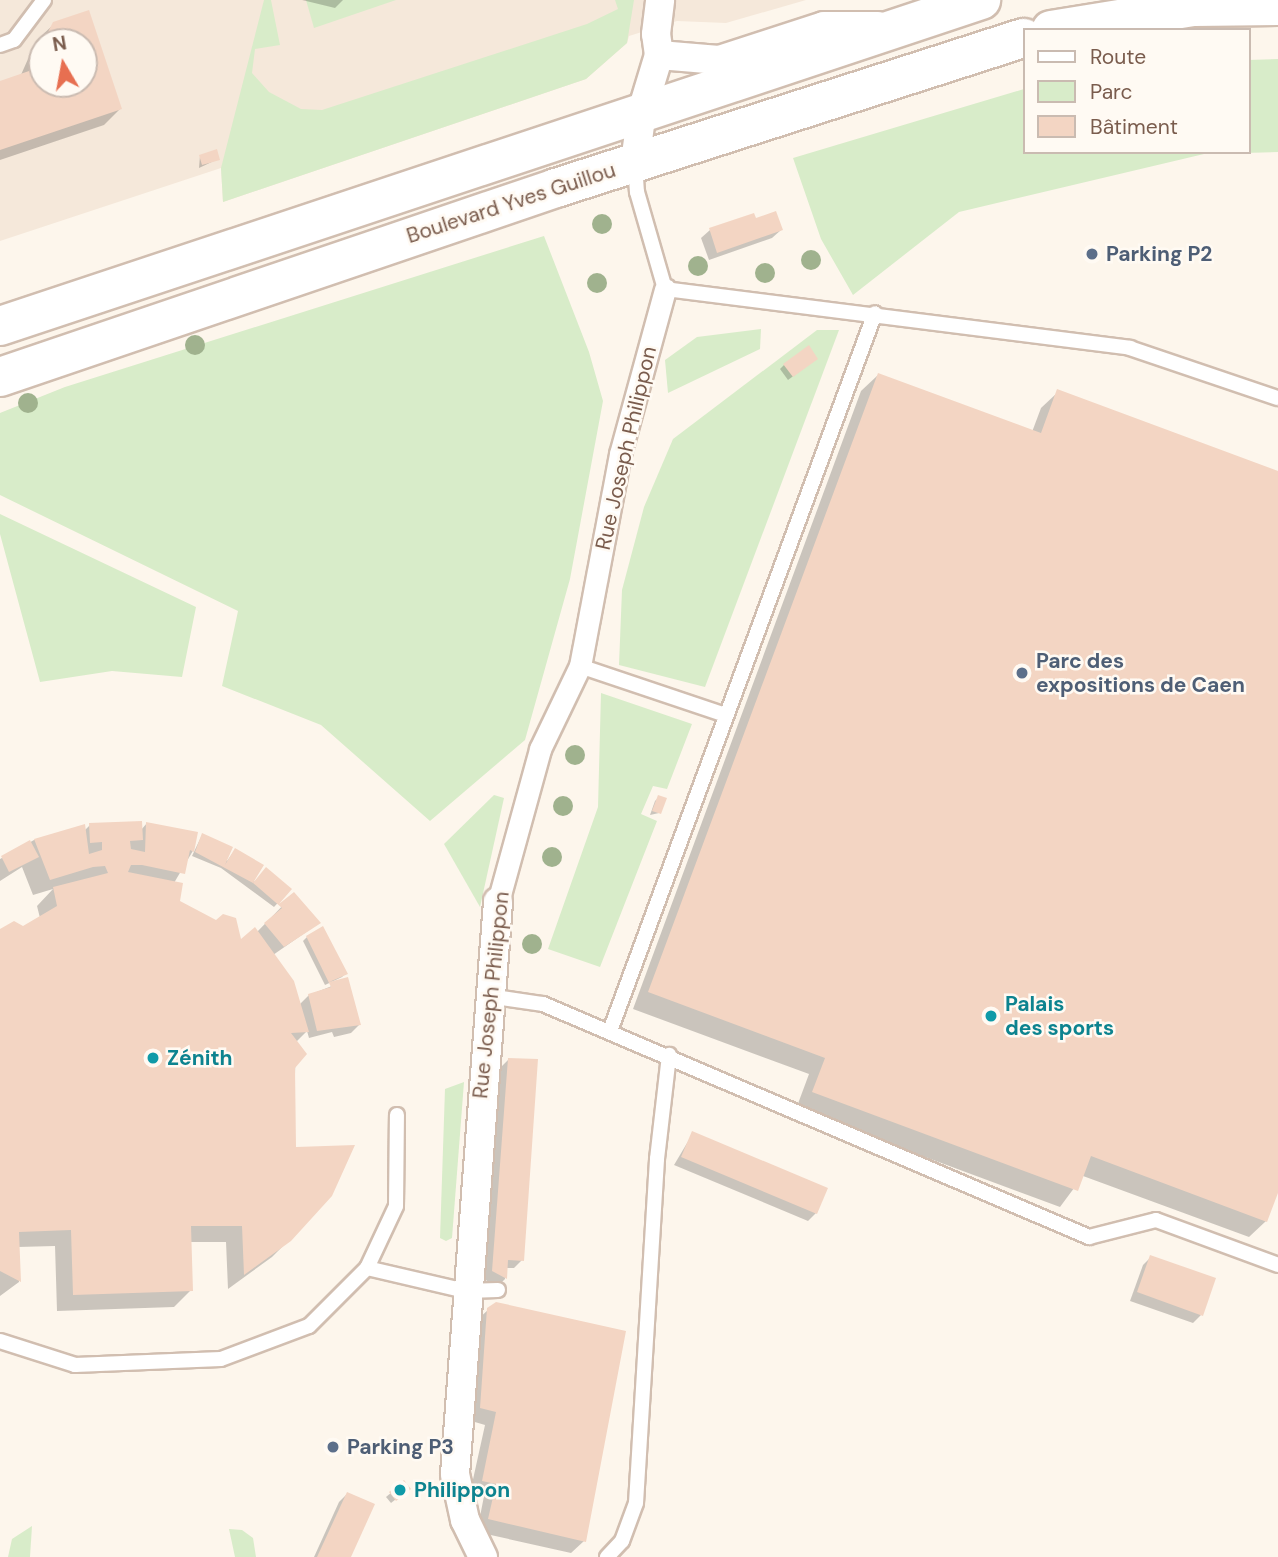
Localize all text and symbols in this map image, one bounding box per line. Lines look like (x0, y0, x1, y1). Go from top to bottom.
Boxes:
north arrow (28, 28, 98, 98)
legend (1023, 28, 1250, 154)
text: N (51, 30, 69, 57)
text: Route (1090, 43, 1146, 71)
text: Parc (1090, 78, 1133, 106)
text: Bâtiment (1090, 113, 1178, 141)
street label: Boulevard Yves Guillou (403, 157, 619, 249)
place label: Parking P2 (1106, 241, 1212, 267)
marker: Parking P2 (1084, 246, 1100, 262)
street label: Rue Joseph Philippon (590, 344, 662, 552)
place label: Parc des expositions de Caen (1036, 648, 1245, 698)
marker: Parc des expositions de Caen (1014, 665, 1030, 681)
street label: Rue Joseph Philippon (468, 890, 514, 1100)
place label: Palais des sports (1005, 991, 1114, 1041)
marker: Palais des sports (983, 1008, 999, 1024)
place label: Zénith (167, 1045, 233, 1071)
marker: Zénith (145, 1050, 161, 1066)
place label: Parking P3 (347, 1434, 454, 1460)
marker: Parking P3 (325, 1439, 341, 1455)
place label: Philippon (414, 1477, 510, 1503)
marker: Philippon (392, 1482, 408, 1498)

